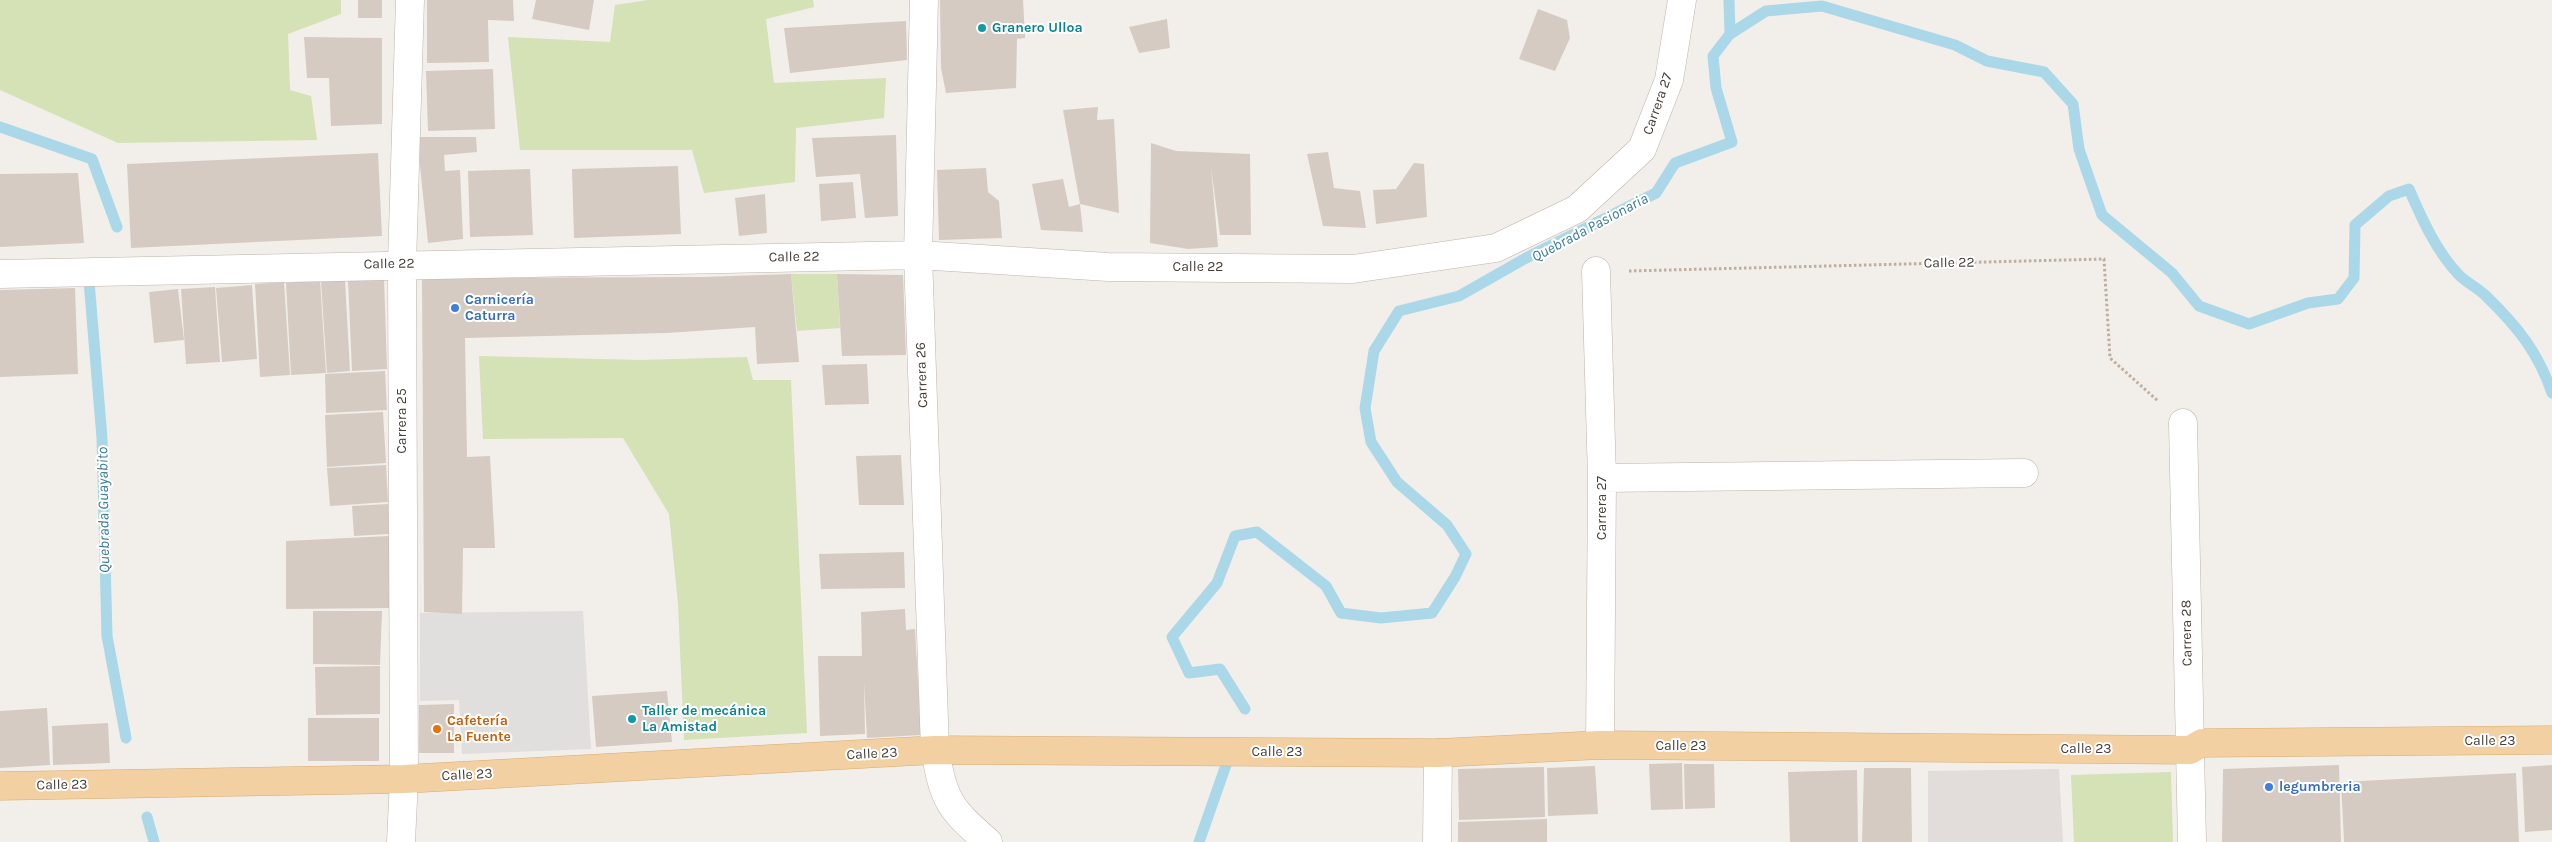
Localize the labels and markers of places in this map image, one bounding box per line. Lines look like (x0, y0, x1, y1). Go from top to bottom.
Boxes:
place label: Granero Ulloa (992, 20, 1083, 36)
marker: Granero Ulloa (976, 22, 988, 34)
place label: Carnicería Caturra (465, 292, 534, 324)
marker: Carnicería Caturra (449, 302, 461, 314)
place label: Taller de mecánica La Amistad (642, 703, 766, 736)
place label: Cafetería La Fuente (447, 713, 511, 746)
marker: Taller de mecánica La Amistad (626, 713, 638, 725)
marker: Cafetería La Fuente (431, 723, 443, 735)
place label: legumbreria (2279, 779, 2361, 795)
marker: legumbreria (2263, 781, 2275, 793)

